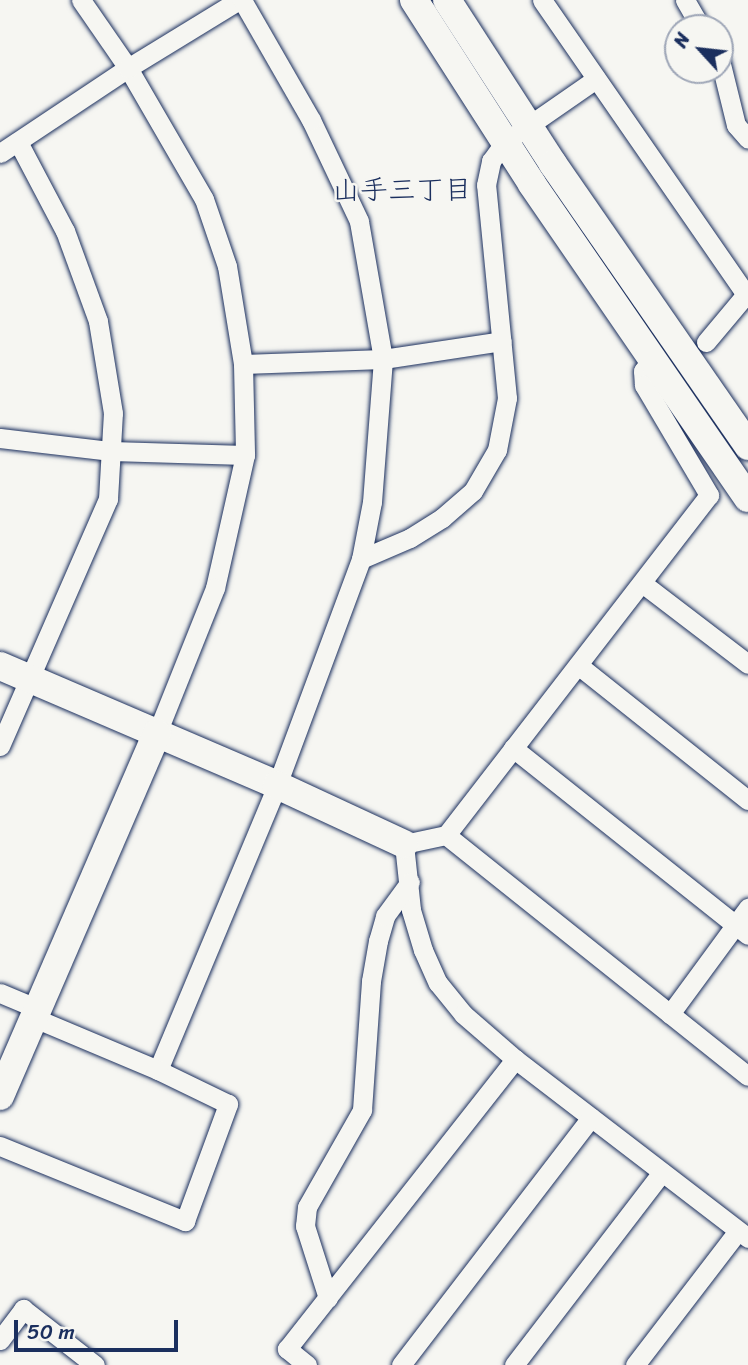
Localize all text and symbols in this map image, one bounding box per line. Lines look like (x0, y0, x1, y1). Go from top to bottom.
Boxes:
north arrow (664, 14, 734, 84)
text: N (664, 27, 699, 54)
district label: 山手三丁目 (332, 173, 472, 207)
scale bar (18, 1306, 182, 1350)
text: 50 m (27, 1313, 75, 1351)

